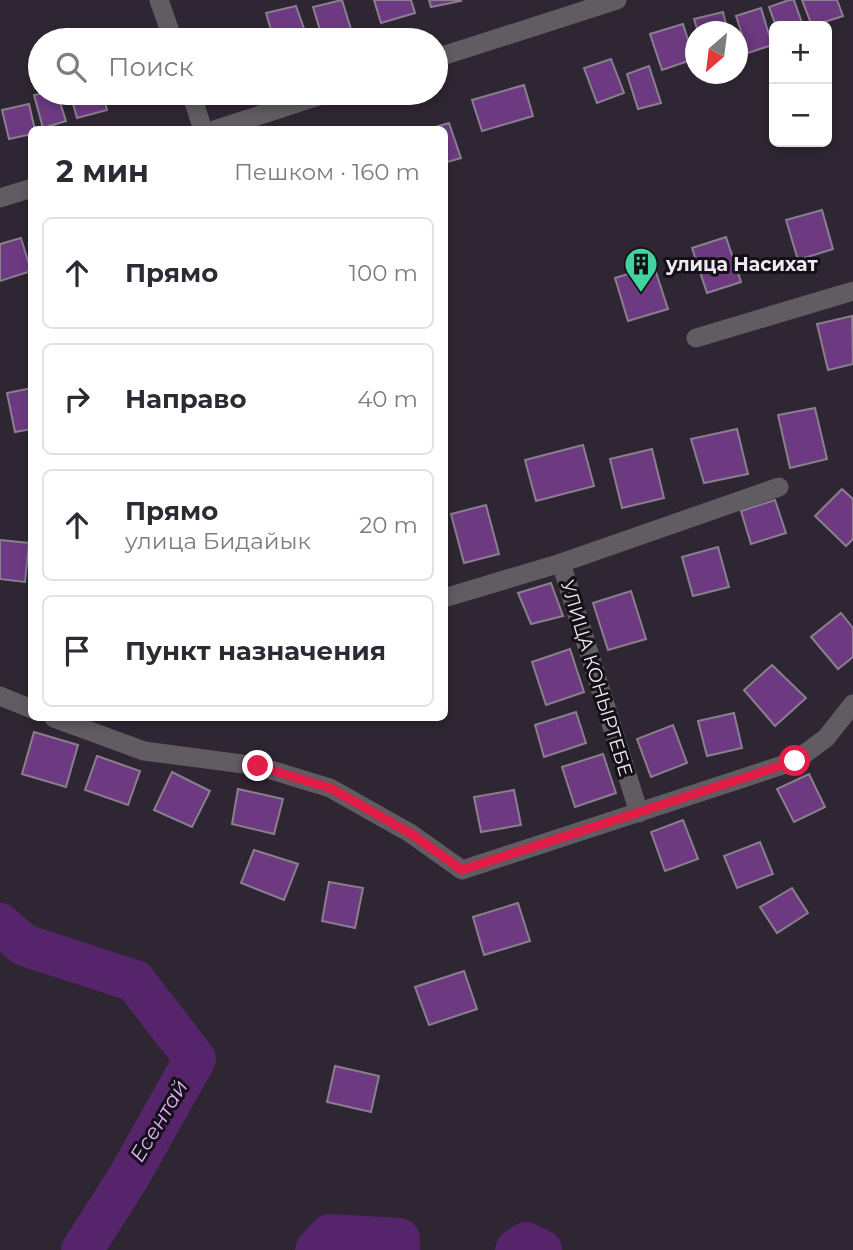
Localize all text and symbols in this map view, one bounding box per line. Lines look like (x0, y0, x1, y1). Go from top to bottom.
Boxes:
north arrow (685, 21, 748, 84)
map controls (769, 21, 832, 147)
button: + (769, 21, 832, 84)
search box (28, 28, 448, 105)
icon: search (52, 48, 90, 86)
text: Поиск (108, 51, 194, 83)
button: − (769, 84, 832, 147)
text: 2 мин (56, 153, 149, 190)
text: Пешком · 160 m (234, 158, 420, 186)
building icon: улица Насихат (622, 245, 660, 294)
place label: улица Насихат (665, 253, 819, 276)
icon: ahead (58, 254, 96, 292)
text: Прямо (125, 257, 218, 289)
text: 100 m (349, 259, 418, 287)
icon: right (58, 380, 96, 418)
text: Направо (125, 383, 246, 415)
text: 40 m (357, 385, 418, 413)
text: Прямо (125, 495, 218, 527)
icon: ahead (58, 506, 96, 544)
text: 20 m (359, 511, 418, 539)
text: улица Бидайык (125, 527, 311, 555)
street label: УЛИЦА КОНЫРТЕБЕ (556, 577, 637, 779)
icon: arrive (58, 632, 96, 670)
text: Пункт назначения (125, 635, 386, 667)
route start (779, 745, 810, 776)
route end (242, 750, 273, 781)
water label: Есентай (124, 1075, 193, 1166)

